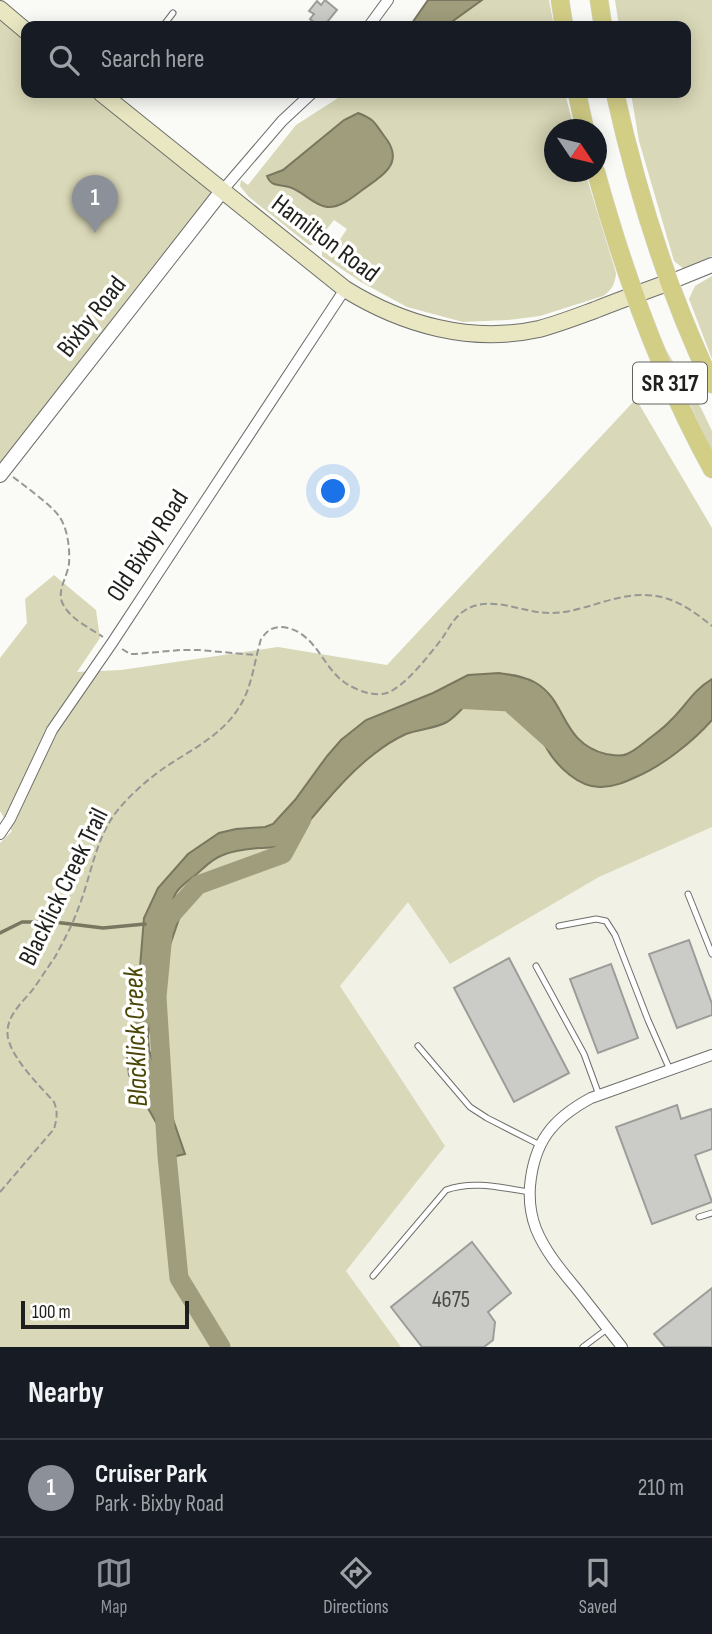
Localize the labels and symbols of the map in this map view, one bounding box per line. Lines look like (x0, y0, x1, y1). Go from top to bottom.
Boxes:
north arrow (544, 119, 607, 182)
pin: 1 (72, 175, 118, 233)
street label: Hamilton Road (265, 188, 385, 290)
street label: Bixby Road (51, 270, 133, 364)
road number: SR 317 (633, 362, 707, 404)
your location (316, 474, 350, 508)
street label: Old Bixby Road (100, 484, 196, 608)
street label: Blacklick Creek Trail (13, 803, 115, 971)
water label: Blacklick Creek (117, 965, 155, 1107)
house number: 4675 (432, 1286, 470, 1314)
scale bar (21, 1298, 189, 1330)

